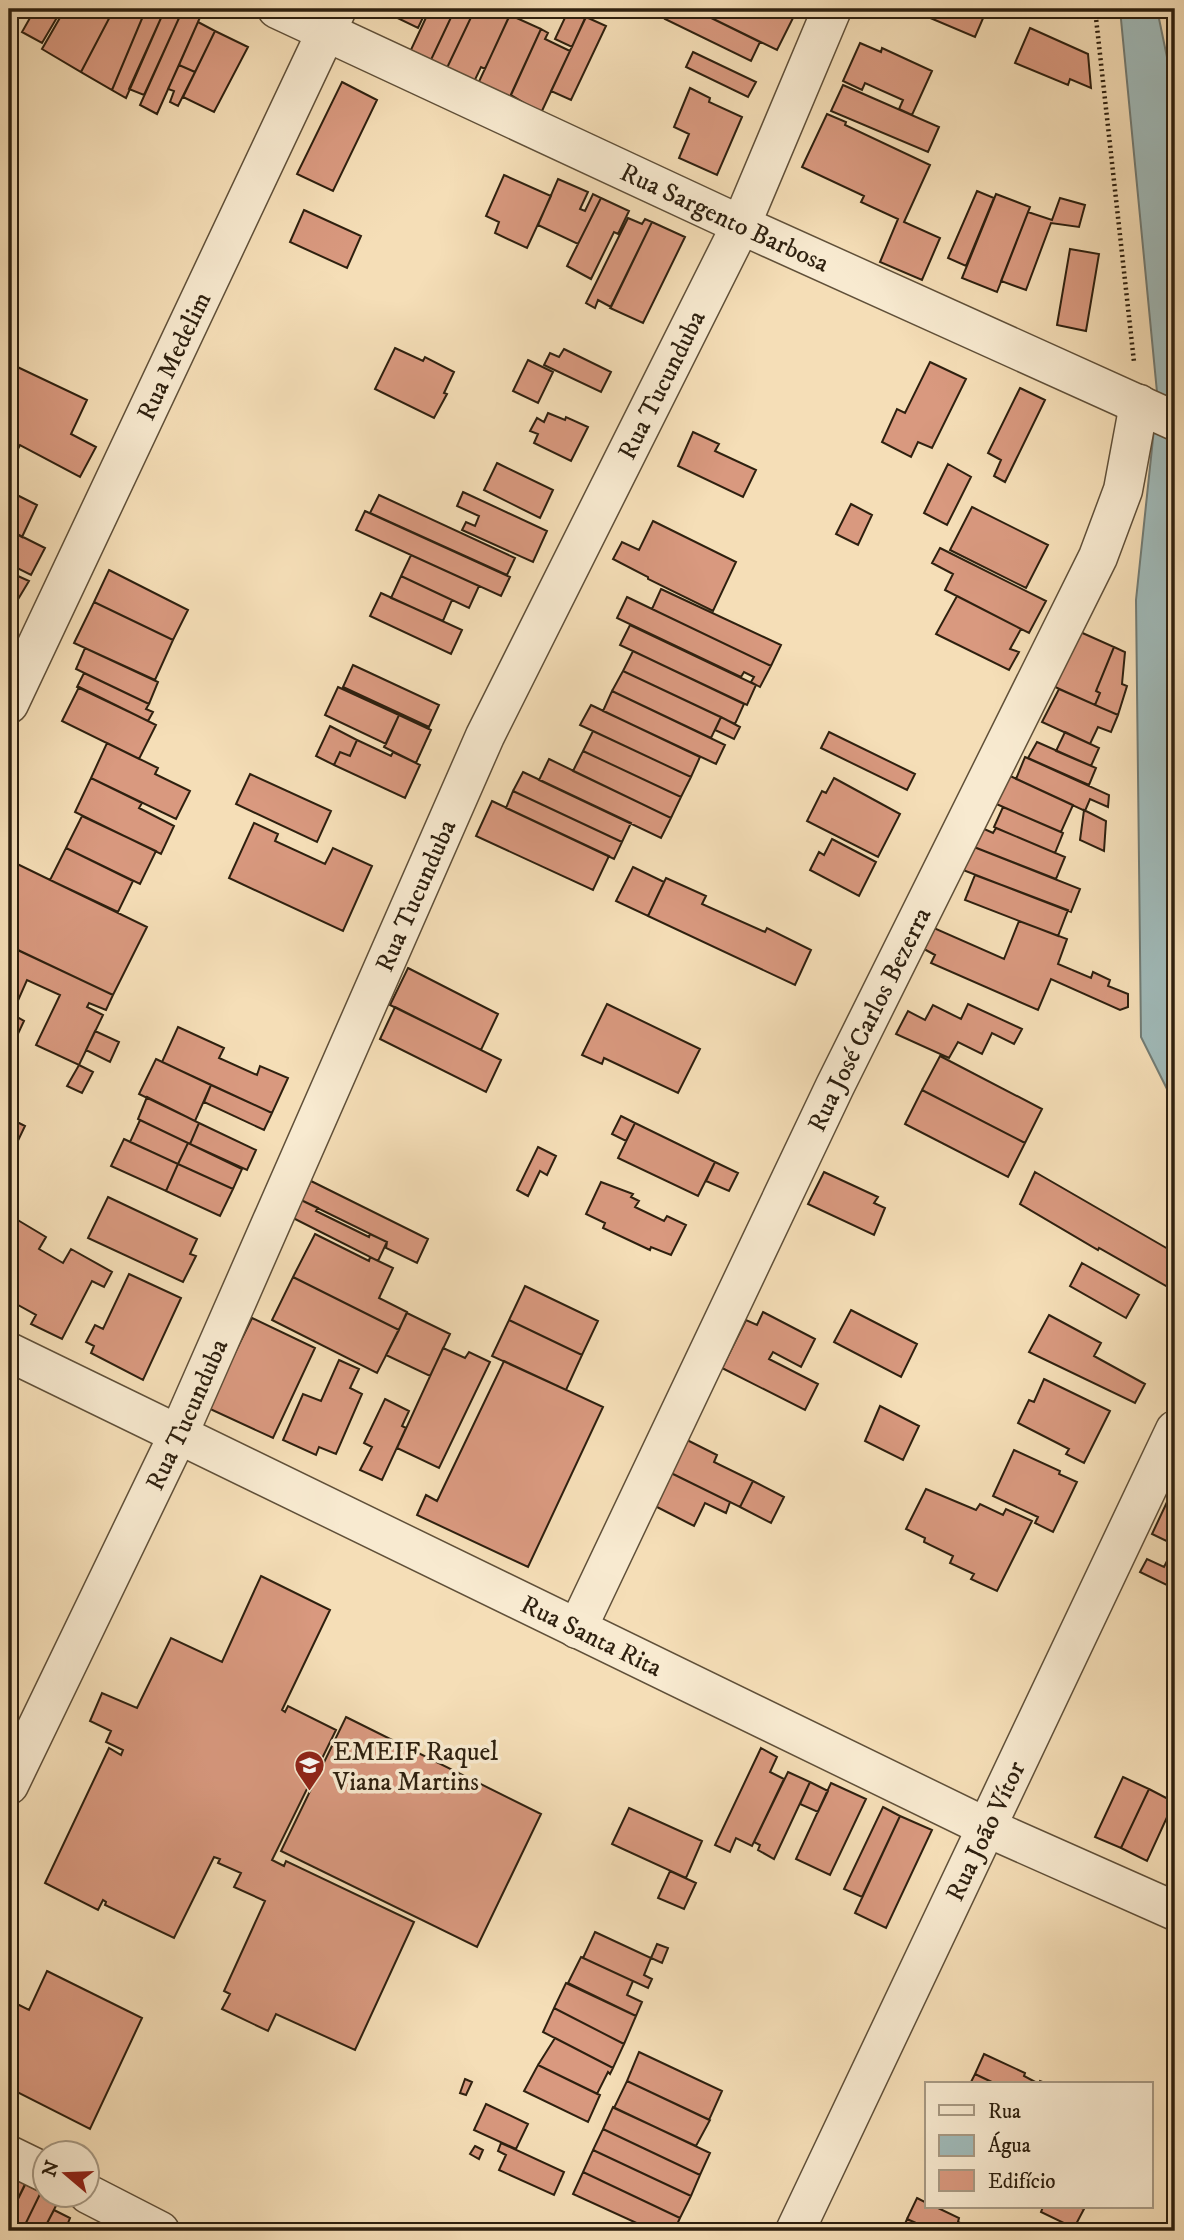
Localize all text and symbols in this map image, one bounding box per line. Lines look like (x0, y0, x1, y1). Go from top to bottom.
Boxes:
street label: Rua Sargento Barbosa (615, 156, 834, 281)
street label: Rua Medelim (130, 287, 219, 426)
street label: Rua Tucunduba (611, 305, 714, 466)
street label: Rua Tucunduba (369, 815, 464, 977)
street label: Rua José Carlos Bezerra (801, 902, 939, 1137)
street label: Rua Tucunduba (139, 1334, 236, 1496)
street label: Rua Santa Rita (515, 1588, 667, 1685)
place label: EMEIF Raquel Viana Martins (332, 1736, 498, 1799)
school or university icon: EMEIF Raquel Viana Martins (293, 1749, 327, 1793)
street label: Rua João Vítor (939, 1756, 1034, 1907)
legend (925, 2082, 1152, 2208)
text: Rua (988, 2099, 1021, 2125)
text: Água (988, 2131, 1031, 2159)
north arrow (32, 2138, 102, 2208)
text: N (38, 2157, 65, 2180)
text: Edifício (988, 2169, 1056, 2195)

